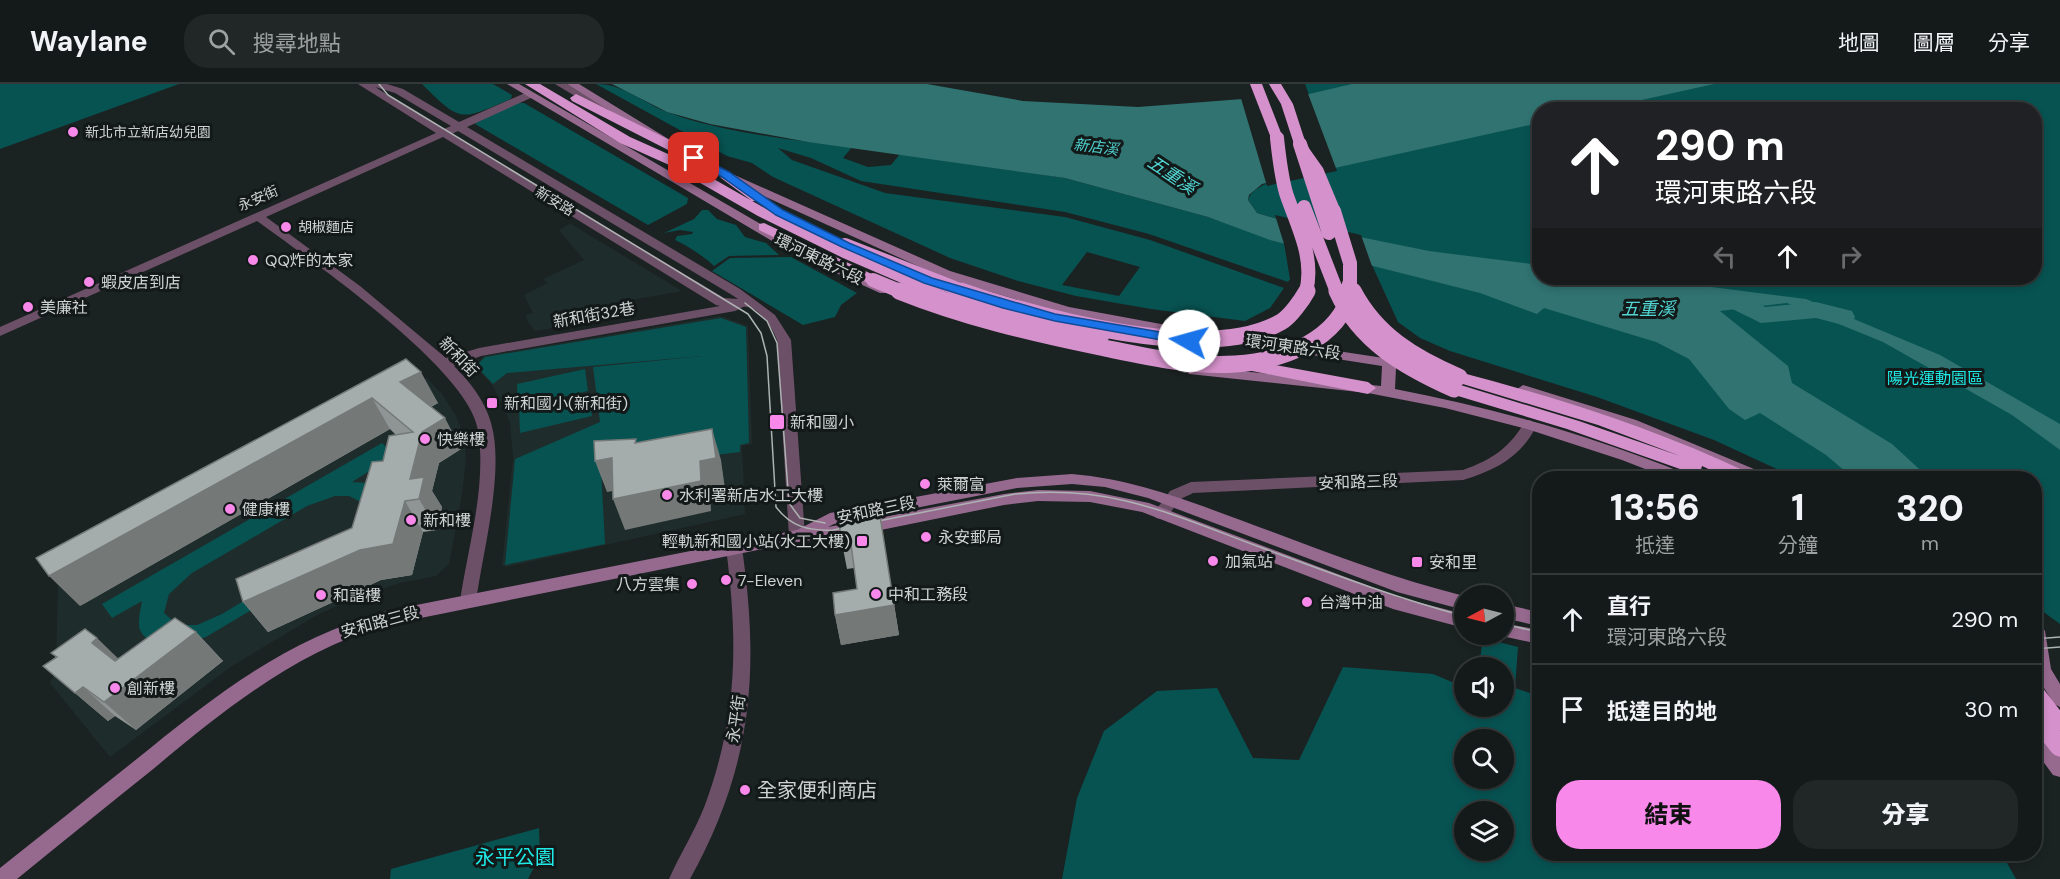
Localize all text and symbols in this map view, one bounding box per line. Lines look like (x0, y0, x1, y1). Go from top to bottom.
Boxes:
search box (184, 14, 604, 68)
text: Waylane (30, 23, 148, 60)
icon: search (205, 25, 238, 58)
text: 搜尋地點 (253, 29, 341, 58)
text: 地圖 (1838, 29, 1880, 57)
text: 圖層 (1913, 29, 1955, 57)
text: 分享 (1988, 29, 2030, 57)
text: 290 m (1655, 118, 1785, 173)
place label: 新北市立新店幼兒園 (85, 123, 211, 141)
marker: 新北市立新店幼兒園 (66, 125, 80, 139)
icon: ahead (1556, 126, 1634, 204)
pin (668, 132, 719, 183)
water label: 新店溪 (1072, 134, 1122, 160)
icon: arrive (677, 141, 710, 174)
water label: 五重溪 (1143, 150, 1204, 202)
text: 環河東路六段 (1655, 175, 1817, 210)
street label: 永安街 (235, 181, 281, 215)
street label: 新安路 (532, 182, 578, 220)
place label: 胡椒麵店 (298, 218, 354, 236)
marker: 胡椒麵店 (279, 220, 293, 234)
street label: 環河東路六段 (771, 229, 867, 289)
icon: left (1708, 240, 1741, 273)
icon: ahead (1771, 240, 1804, 273)
icon: right (1834, 240, 1867, 273)
place label: QQ炸的本家 (265, 250, 354, 271)
marker: QQ炸的本家 (246, 253, 260, 267)
place label: 蝦皮店到店 (101, 272, 181, 293)
marker: 蝦皮店到店 (82, 275, 96, 289)
place label: 美廉社 (40, 297, 88, 318)
street label: 新和街32巷 (551, 297, 637, 333)
water label: 五重溪 (1621, 297, 1678, 321)
marker: 美廉社 (21, 300, 35, 314)
position arrow (1157, 309, 1221, 373)
street label: 環河東路六段 (1244, 330, 1342, 364)
street label: 新和街 (435, 332, 483, 382)
park label: 陽光運動園區 (1887, 368, 1983, 389)
place label: 新和國小(新和街) (504, 393, 628, 414)
marker: 新和國小(新和街) (485, 396, 499, 410)
place label: 新和國小 (790, 412, 854, 433)
marker: 新和國小 (768, 413, 786, 431)
place label: 快樂樓 (437, 429, 485, 450)
marker: 快樂樓 (418, 432, 432, 446)
street label: 安和路三段 (1318, 470, 1398, 494)
place label: 萊爾富 (937, 474, 985, 495)
marker: 萊爾富 (918, 477, 932, 491)
text: 13:56 (1610, 484, 1700, 531)
text: 1 (1791, 484, 1805, 531)
place label: 水利署新店水工大樓 (679, 485, 823, 506)
text: 320 (1896, 485, 1964, 532)
marker: 水利署新店水工大樓 (660, 488, 674, 502)
street label: 安和路三段 (835, 491, 917, 529)
place label: 健康樓 (242, 499, 290, 520)
marker: 健康樓 (223, 502, 237, 516)
place label: 新和樓 (423, 510, 471, 531)
marker: 新和樓 (404, 513, 418, 527)
place label: 永安郵局 (938, 527, 1002, 548)
marker: 永安郵局 (919, 530, 933, 544)
text: m (1921, 530, 1939, 556)
place label: 輕軌新和國小站(水工大樓) (662, 531, 850, 552)
text: 抵達 (1635, 532, 1675, 558)
text: 分鐘 (1778, 532, 1818, 558)
marker: 輕軌新和國小站(水工大樓) (855, 534, 869, 548)
place label: 加氣站 (1225, 551, 1273, 572)
place label: 安和里 (1429, 552, 1477, 573)
marker: 加氣站 (1206, 554, 1220, 568)
marker: 安和里 (1410, 555, 1424, 569)
place label: 7-Eleven (738, 570, 802, 591)
marker: 7-Eleven (719, 573, 733, 587)
place label: 八方雲集 (616, 574, 680, 595)
marker: 八方雲集 (685, 577, 699, 591)
place label: 中和工務段 (888, 584, 968, 605)
place label: 和諧樓 (333, 585, 381, 606)
north arrow (1454, 585, 1514, 645)
map controls (1454, 585, 1514, 861)
marker: 中和工務段 (869, 587, 883, 601)
marker: 和諧樓 (314, 588, 328, 602)
place label: 台灣中油 (1319, 592, 1383, 613)
text: 直行 (1607, 592, 1651, 621)
marker: 台灣中油 (1300, 595, 1314, 609)
street label: 安和路三段 (339, 602, 421, 642)
icon: ahead (1556, 603, 1589, 636)
text: 290 m (1951, 605, 2018, 634)
text: 環河東路六段 (1607, 624, 1727, 650)
button: sound (1454, 657, 1514, 717)
place label: 創新樓 (127, 678, 175, 699)
marker: 創新樓 (108, 681, 122, 695)
icon: arrive (1556, 693, 1589, 726)
street label: 永平街 (722, 694, 750, 744)
text: 30 m (1964, 695, 2018, 724)
text: 抵達目的地 (1607, 697, 1717, 726)
button: search (1454, 729, 1514, 789)
place label: 全家便利商店 (757, 777, 877, 803)
button: 結束 (1556, 780, 1781, 849)
button: 分享 (1793, 780, 2018, 849)
marker: 全家便利商店 (738, 783, 752, 797)
button: layers (1454, 801, 1514, 861)
park label: 永平公園 (475, 844, 555, 870)

